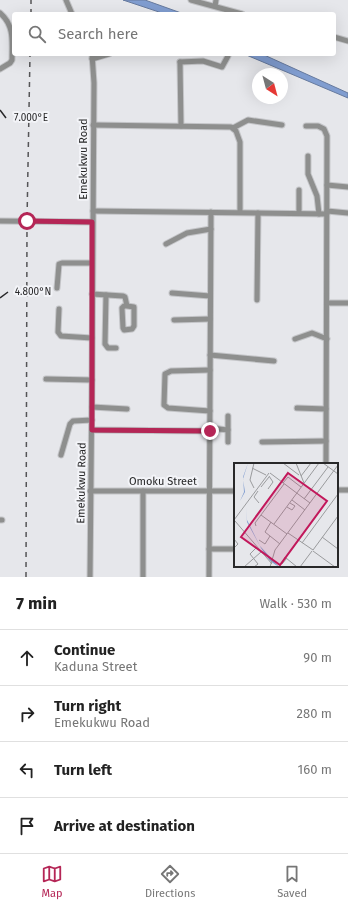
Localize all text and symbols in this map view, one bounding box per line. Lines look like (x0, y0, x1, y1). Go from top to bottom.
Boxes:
search box (12, 12, 336, 56)
icon: search (26, 23, 48, 45)
text: Search here (58, 25, 138, 43)
north arrow (252, 68, 288, 104)
text: 7.000°E (14, 112, 48, 124)
street label: Emekukwu Road (77, 118, 90, 200)
route start (18, 212, 36, 230)
text: 4.800°N (15, 286, 51, 298)
route end (201, 422, 219, 440)
street label: Emekukwu Road (74, 442, 89, 524)
inset map (234, 463, 338, 567)
street label: Omoku Street (129, 475, 197, 488)
text: 7 min (16, 593, 57, 614)
text: Walk · 530 m (259, 596, 332, 611)
text: Continue (54, 641, 115, 659)
icon: ahead (16, 647, 38, 669)
text: 90 m (303, 650, 332, 665)
text: Kaduna Street (54, 659, 137, 674)
text: Turn right (54, 697, 121, 715)
icon: right (16, 703, 38, 725)
text: 280 m (297, 706, 332, 721)
text: Emekukwu Road (54, 715, 150, 730)
icon: left (16, 759, 38, 781)
text: Turn left (54, 761, 112, 779)
text: 160 m (298, 762, 332, 777)
icon: arrive (16, 815, 38, 837)
text: Arrive at destination (54, 817, 195, 835)
tab: Map (41, 863, 63, 900)
tab: Directions (145, 863, 195, 900)
tab: Saved (277, 863, 307, 900)

